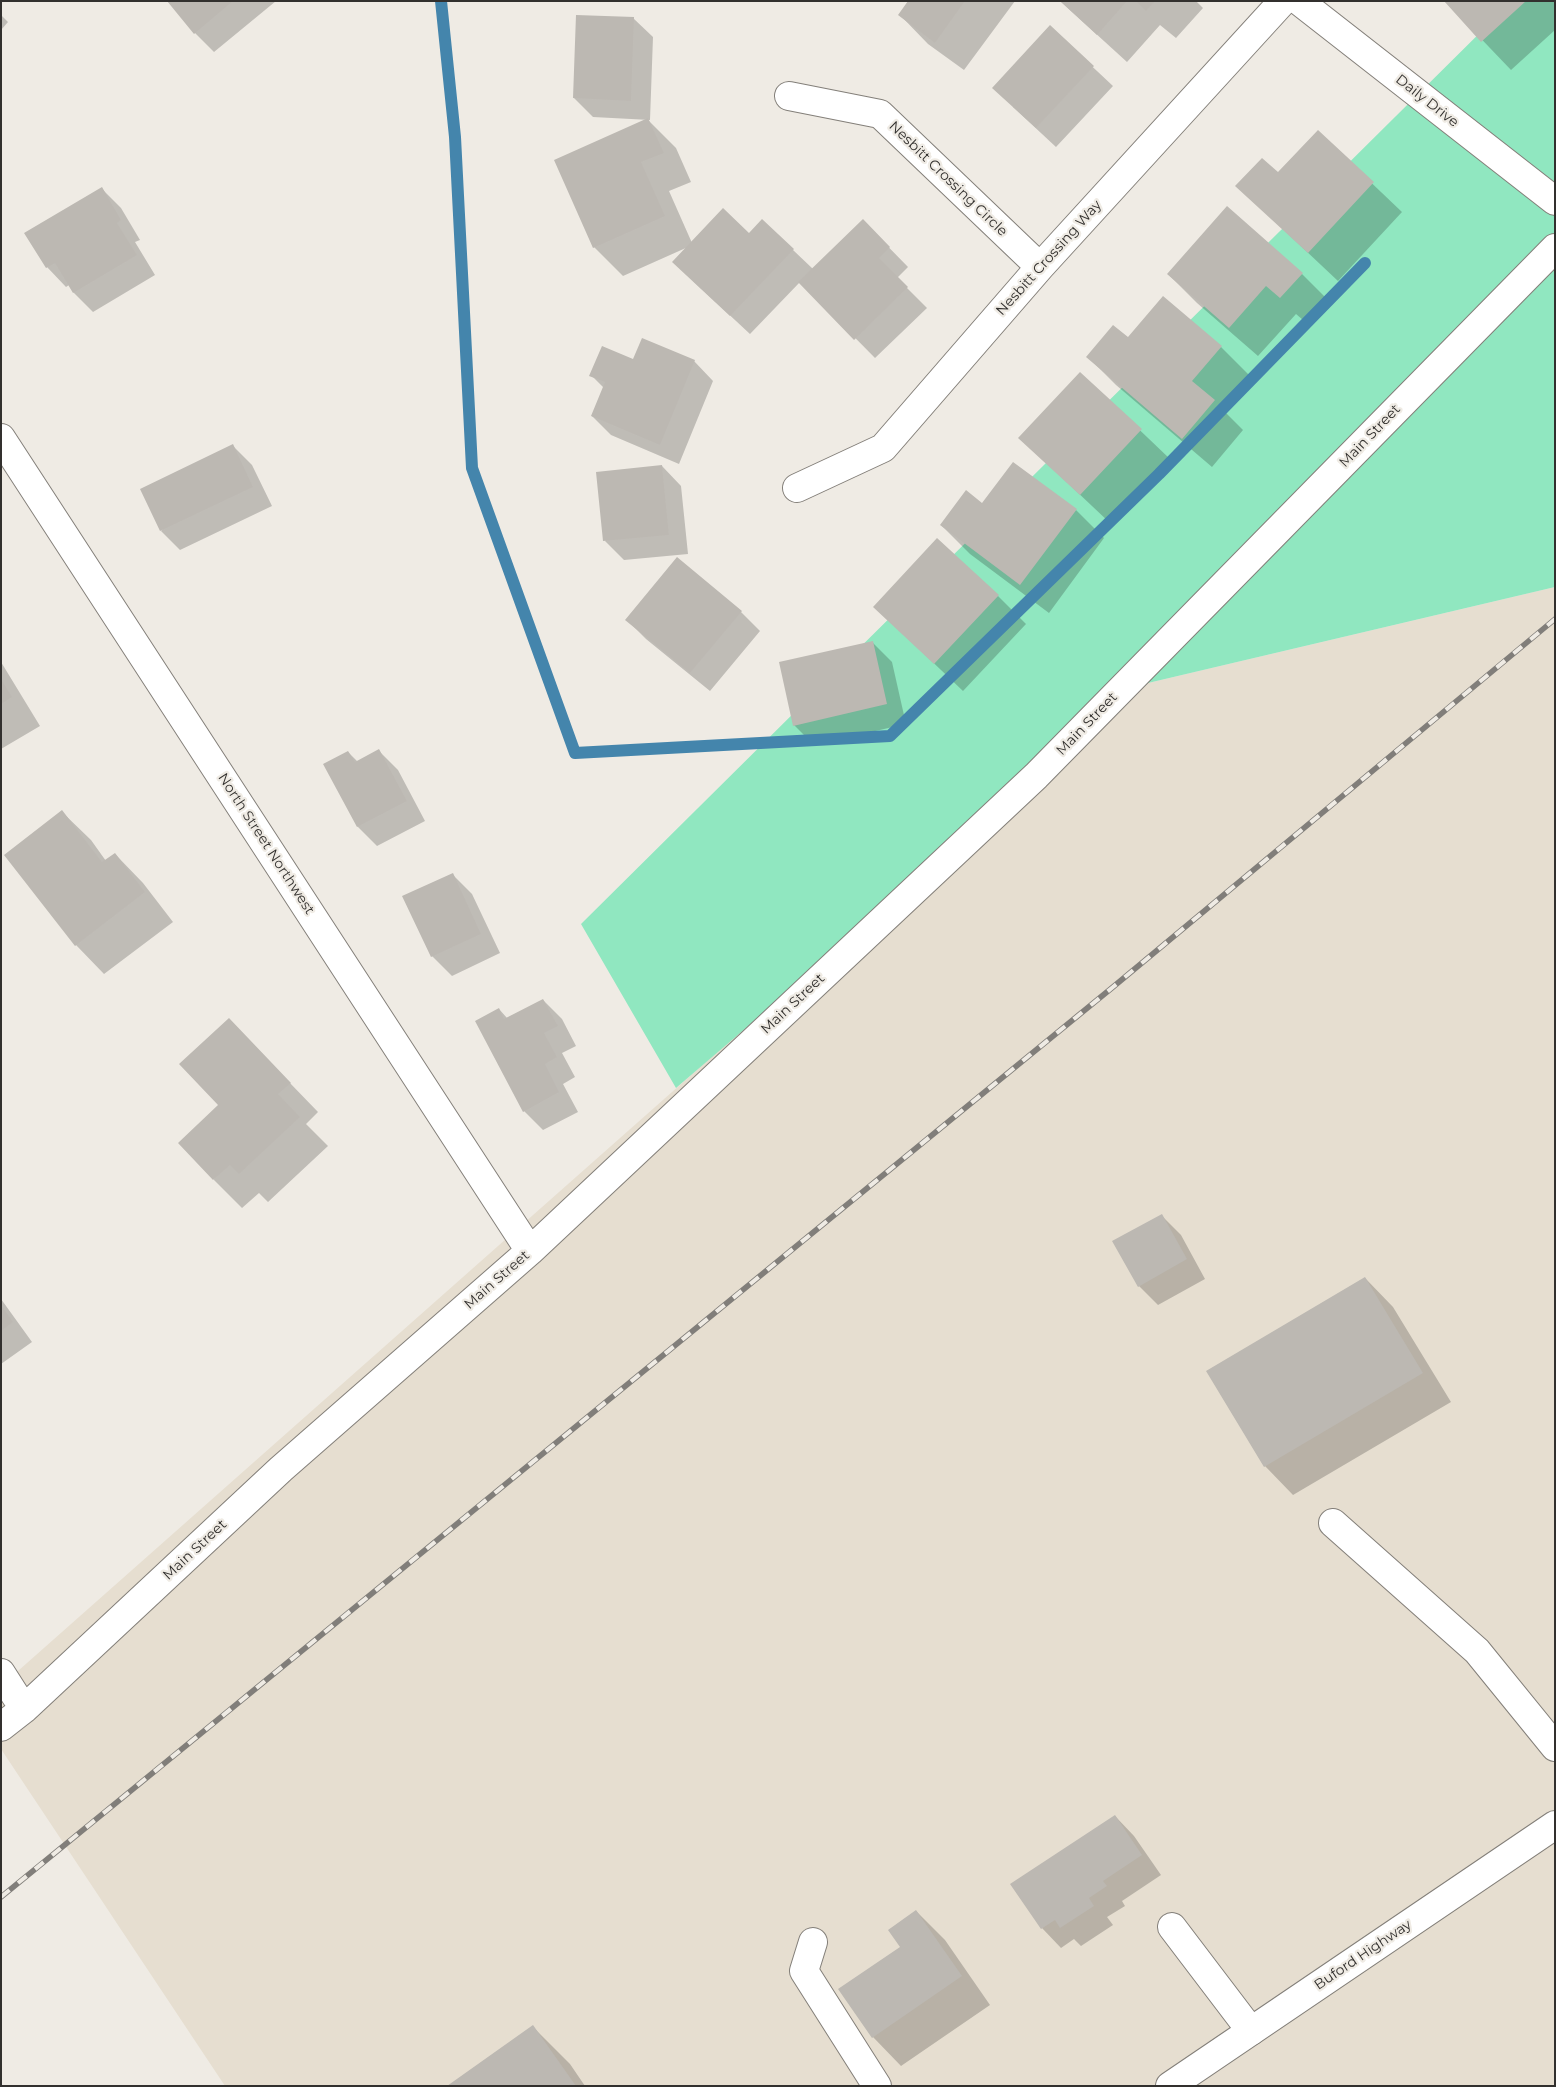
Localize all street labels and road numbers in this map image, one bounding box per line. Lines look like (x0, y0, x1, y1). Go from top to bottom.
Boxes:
street label: Daily Drive (1392, 71, 1462, 131)
street label: Nesbitt Crossing Circle (885, 118, 1011, 240)
street label: Nesbitt Crossing Way (993, 197, 1105, 319)
street label: Main Street (1336, 401, 1404, 471)
street label: Main Street (1053, 689, 1121, 759)
street label: North Street Northwest (214, 770, 318, 918)
street label: Main Street (758, 970, 828, 1038)
street label: Main Street (461, 1247, 533, 1313)
street label: Main Street (160, 1516, 230, 1584)
street label: Buford Highway (1311, 1916, 1415, 1994)

